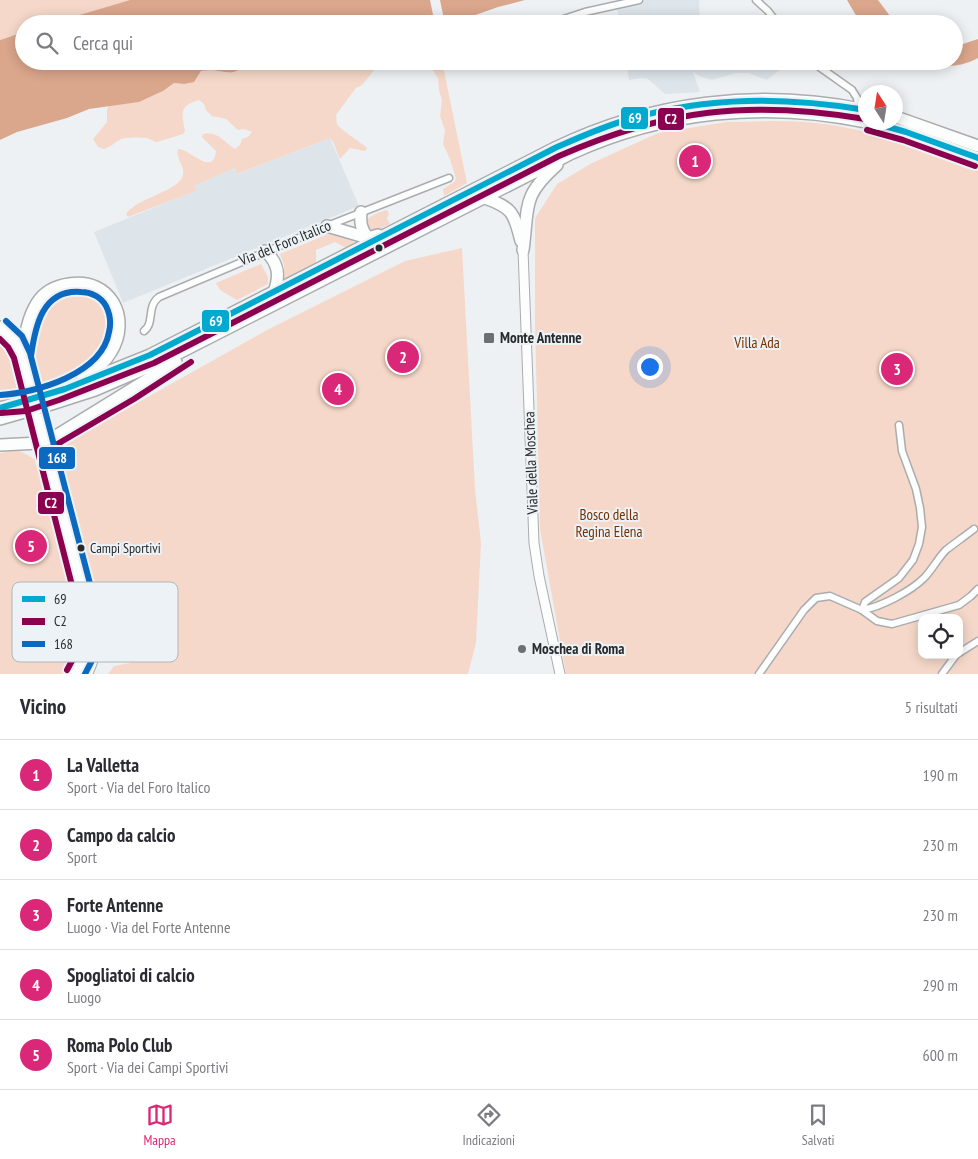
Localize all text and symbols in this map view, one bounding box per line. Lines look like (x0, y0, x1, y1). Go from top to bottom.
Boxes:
search box (15, 15, 963, 70)
icon: search (33, 29, 61, 57)
text: Cerca qui (73, 31, 133, 55)
north arrow (858, 85, 903, 130)
line badge: 69 (620, 106, 649, 130)
line badge: C2 (657, 107, 685, 131)
text: 69 (628, 109, 642, 127)
text: C2 (664, 110, 678, 128)
pin: 1 (679, 142, 711, 180)
street label: Via del Foro Italico (235, 216, 333, 270)
unlabelled marker (374, 243, 384, 253)
line badge: 69 (201, 309, 230, 333)
text: 69 (209, 312, 223, 330)
place label: Monte Antenne (500, 328, 582, 347)
marker: Monte Antenne (482, 331, 496, 345)
park label: Villa Ada (733, 333, 780, 352)
pin: 2 (387, 338, 419, 376)
pin: 3 (881, 350, 913, 388)
your location (637, 354, 663, 380)
pin: 4 (322, 370, 354, 408)
street label: Viale della Moschea (519, 411, 542, 516)
line badge: 168 (38, 446, 76, 470)
text: 168 (47, 449, 67, 467)
line badge: C2 (37, 491, 65, 515)
text: C2 (44, 494, 58, 512)
park label: Bosco della Regina Elena (576, 505, 642, 541)
pin: 5 (15, 527, 47, 565)
place label: Campi Sportivi (90, 539, 161, 557)
marker: Campi Sportivi (76, 543, 86, 553)
legend (12, 582, 178, 662)
text: 69 (54, 590, 67, 608)
text: C2 (54, 612, 67, 630)
map controls (918, 614, 963, 659)
button: locate (918, 614, 963, 659)
text: 168 (54, 635, 73, 653)
place label: Moschea di Roma (532, 639, 624, 658)
marker: Moschea di Roma (516, 643, 528, 655)
text: Vicino (20, 693, 66, 720)
text: 5 risultati (905, 697, 958, 717)
text: La Valletta (67, 753, 139, 777)
text: 1 (32, 765, 40, 785)
text: 190 m (923, 765, 958, 785)
text: Sport · Via del Foro Italico (67, 777, 210, 797)
text: Campo da calcio (67, 823, 176, 847)
text: 2 (32, 835, 40, 855)
text: 230 m (923, 835, 958, 855)
text: Sport (67, 847, 97, 867)
text: Forte Antenne (67, 893, 163, 917)
text: 3 (32, 905, 40, 925)
text: 230 m (923, 905, 958, 925)
text: Luogo · Via del Forte Antenne (67, 917, 231, 937)
text: Spogliatoi di calcio (67, 963, 195, 987)
text: 4 (32, 975, 40, 995)
text: 290 m (923, 975, 958, 995)
text: Luogo (67, 987, 101, 1007)
text: Roma Polo Club (67, 1033, 172, 1057)
text: 5 (32, 1045, 40, 1065)
text: 600 m (923, 1045, 958, 1065)
text: Sport · Via dei Campi Sportivi (67, 1057, 229, 1077)
tab: Mappa (143, 1101, 176, 1149)
tab: Indicazioni (463, 1101, 515, 1149)
tab: Salvati (802, 1101, 835, 1149)

